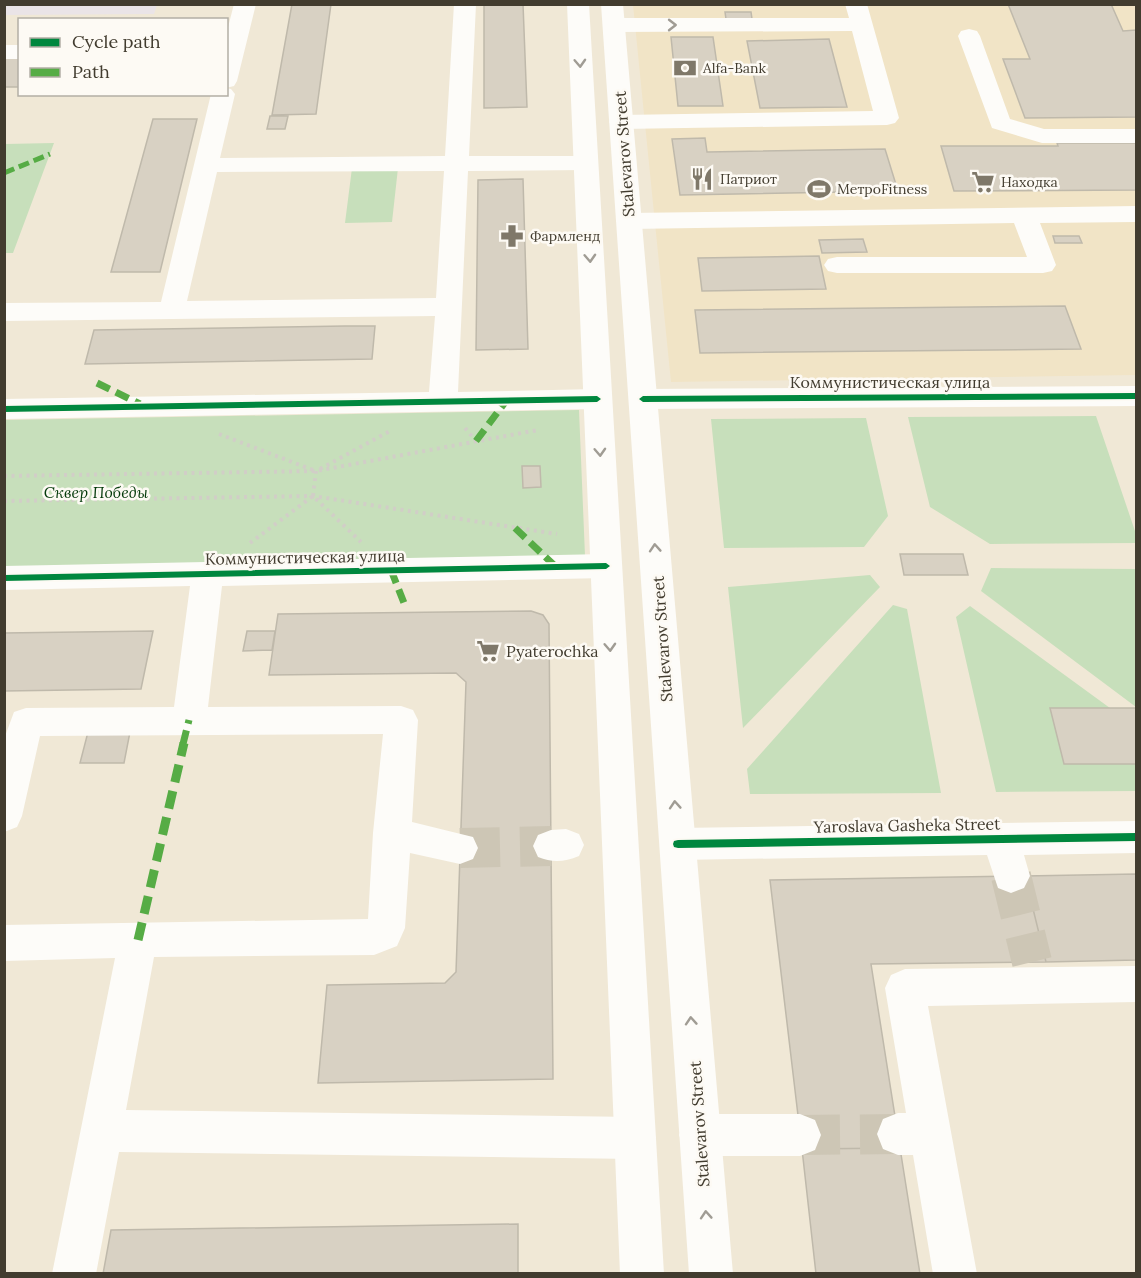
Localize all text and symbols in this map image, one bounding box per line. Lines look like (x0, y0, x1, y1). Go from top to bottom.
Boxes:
legend (18, 18, 228, 96)
one-way arrow (668, 19, 677, 31)
text: Cycle path (72, 30, 161, 53)
bank icon: Alfa-Bank (672, 55, 698, 81)
one-way arrow (574, 58, 587, 67)
place label: Alfa-Bank (702, 59, 767, 77)
text: Path (72, 60, 110, 83)
street label: Stalevarov Street (610, 89, 638, 218)
restaurant icon: Патриот (689, 166, 715, 192)
supermarket icon: Находка (970, 169, 996, 195)
place label: Патриот (720, 170, 777, 188)
place label: Находка (1001, 173, 1058, 191)
sports icon: МетроFitness (806, 176, 832, 202)
place label: МетроFitness (837, 180, 927, 198)
pharmacy icon: Фармленд (499, 223, 525, 249)
place label: Фармленд (530, 227, 600, 245)
one-way arrow (584, 253, 597, 262)
street label: Коммунистическая улица (790, 372, 990, 392)
one-way arrow (594, 448, 607, 457)
park label: Сквер Победы (44, 482, 149, 502)
one-way arrow (648, 544, 661, 553)
street label: Коммунистическая улица (205, 545, 405, 569)
street label: Stalevarov Street (648, 574, 676, 703)
supermarket icon: Pyaterochka (475, 638, 501, 664)
place label: Pyaterochka (506, 641, 599, 661)
one-way arrow (604, 643, 617, 652)
one-way arrow (668, 801, 681, 810)
street label: Yaroslava Gasheka Street (813, 813, 1001, 837)
one-way arrow (685, 1016, 698, 1025)
street label: Stalevarov Street (685, 1059, 713, 1188)
one-way arrow (700, 1211, 713, 1220)

